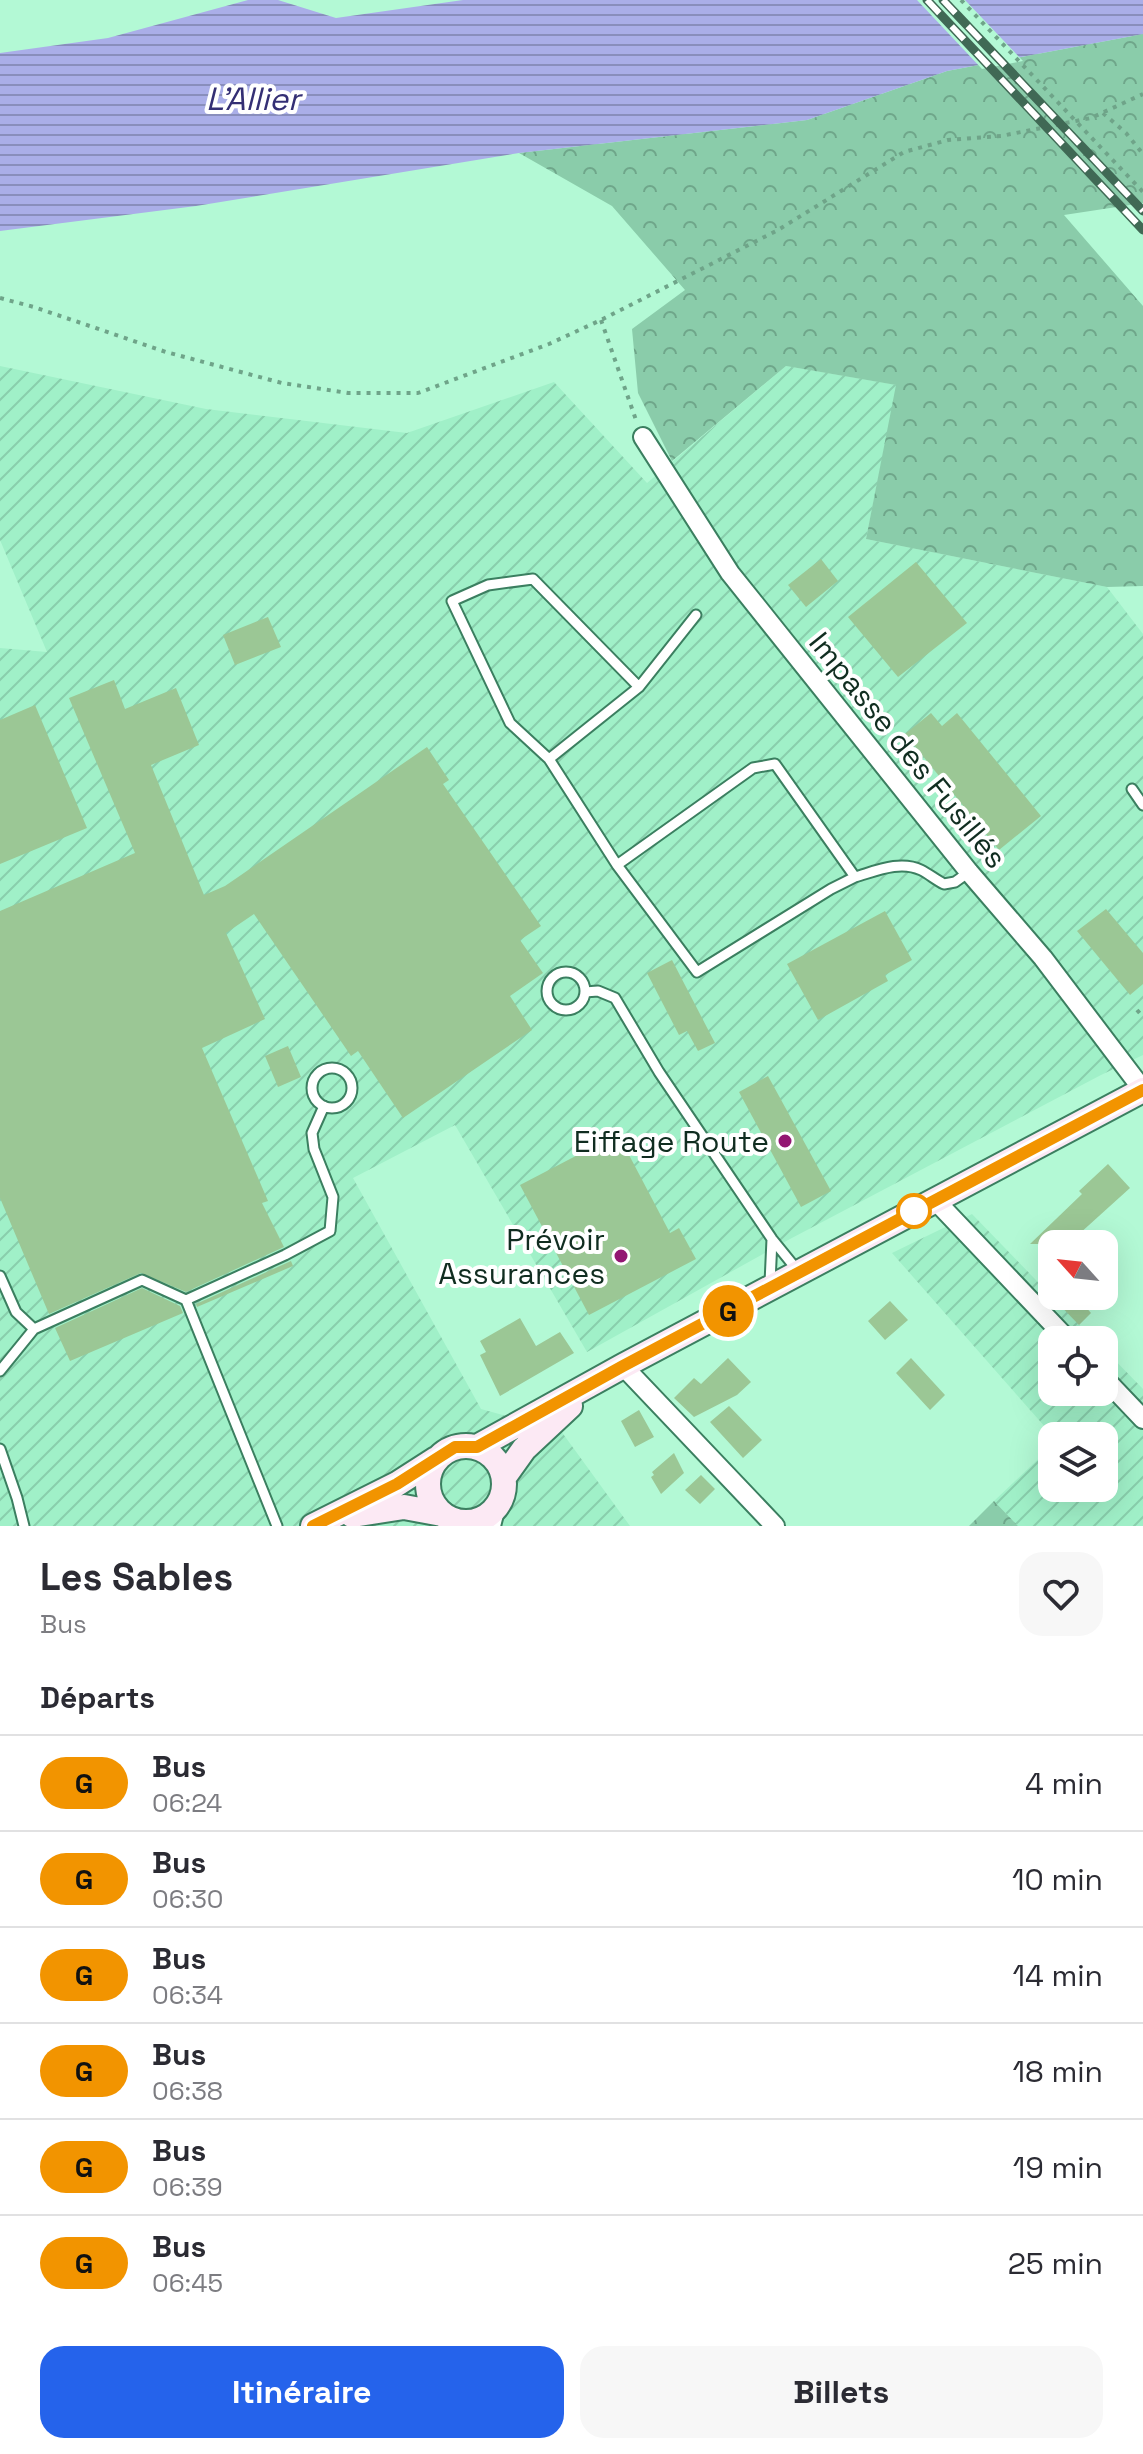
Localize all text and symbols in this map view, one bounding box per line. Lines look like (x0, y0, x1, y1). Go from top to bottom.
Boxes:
water label: L'Allier (206, 79, 303, 119)
street label: Impasse des Fusillés (801, 624, 1015, 876)
place label: Eiffage Route (574, 1122, 769, 1161)
marker: Eiffage Route (776, 1132, 794, 1150)
unlabelled marker (897, 1194, 931, 1228)
place label: Prévoir Assurances (438, 1220, 605, 1293)
north arrow (1038, 1230, 1118, 1310)
map controls (1038, 1230, 1118, 1502)
marker: Prévoir Assurances (612, 1247, 630, 1265)
line badge: G (702, 1285, 754, 1337)
text: G (719, 1293, 737, 1329)
button: locate (1038, 1326, 1118, 1406)
button: layers (1038, 1422, 1118, 1502)
button: heart (1019, 1552, 1103, 1636)
text: Les Sables (40, 1553, 233, 1601)
text: Bus (40, 1607, 87, 1641)
text: Départs (40, 1678, 155, 1717)
text: Bus (152, 1747, 206, 1786)
text: 4 min (1025, 1764, 1103, 1803)
text: G (75, 1765, 93, 1801)
text: 06:24 (152, 1786, 222, 1820)
text: Bus (152, 1843, 206, 1882)
text: 10 min (1012, 1860, 1103, 1899)
text: G (75, 1861, 93, 1897)
text: 06:30 (152, 1882, 224, 1916)
text: Bus (152, 1939, 206, 1978)
text: 14 min (1012, 1956, 1103, 1995)
text: G (75, 1957, 93, 1993)
text: 06:34 (152, 1978, 223, 2012)
text: Bus (152, 2035, 206, 2074)
text: 18 min (1013, 2052, 1103, 2091)
text: G (75, 2053, 93, 2089)
text: 06:38 (152, 2074, 223, 2108)
text: Bus (152, 2131, 206, 2170)
text: 19 min (1013, 2148, 1103, 2187)
text: G (75, 2149, 93, 2185)
text: 06:39 (152, 2170, 223, 2204)
text: Bus (152, 2227, 206, 2266)
text: 25 min (1008, 2244, 1103, 2283)
text: G (75, 2245, 93, 2281)
text: 06:45 (152, 2266, 223, 2300)
button: Itinéraire (40, 2346, 564, 2438)
button: Billets (580, 2346, 1103, 2438)

